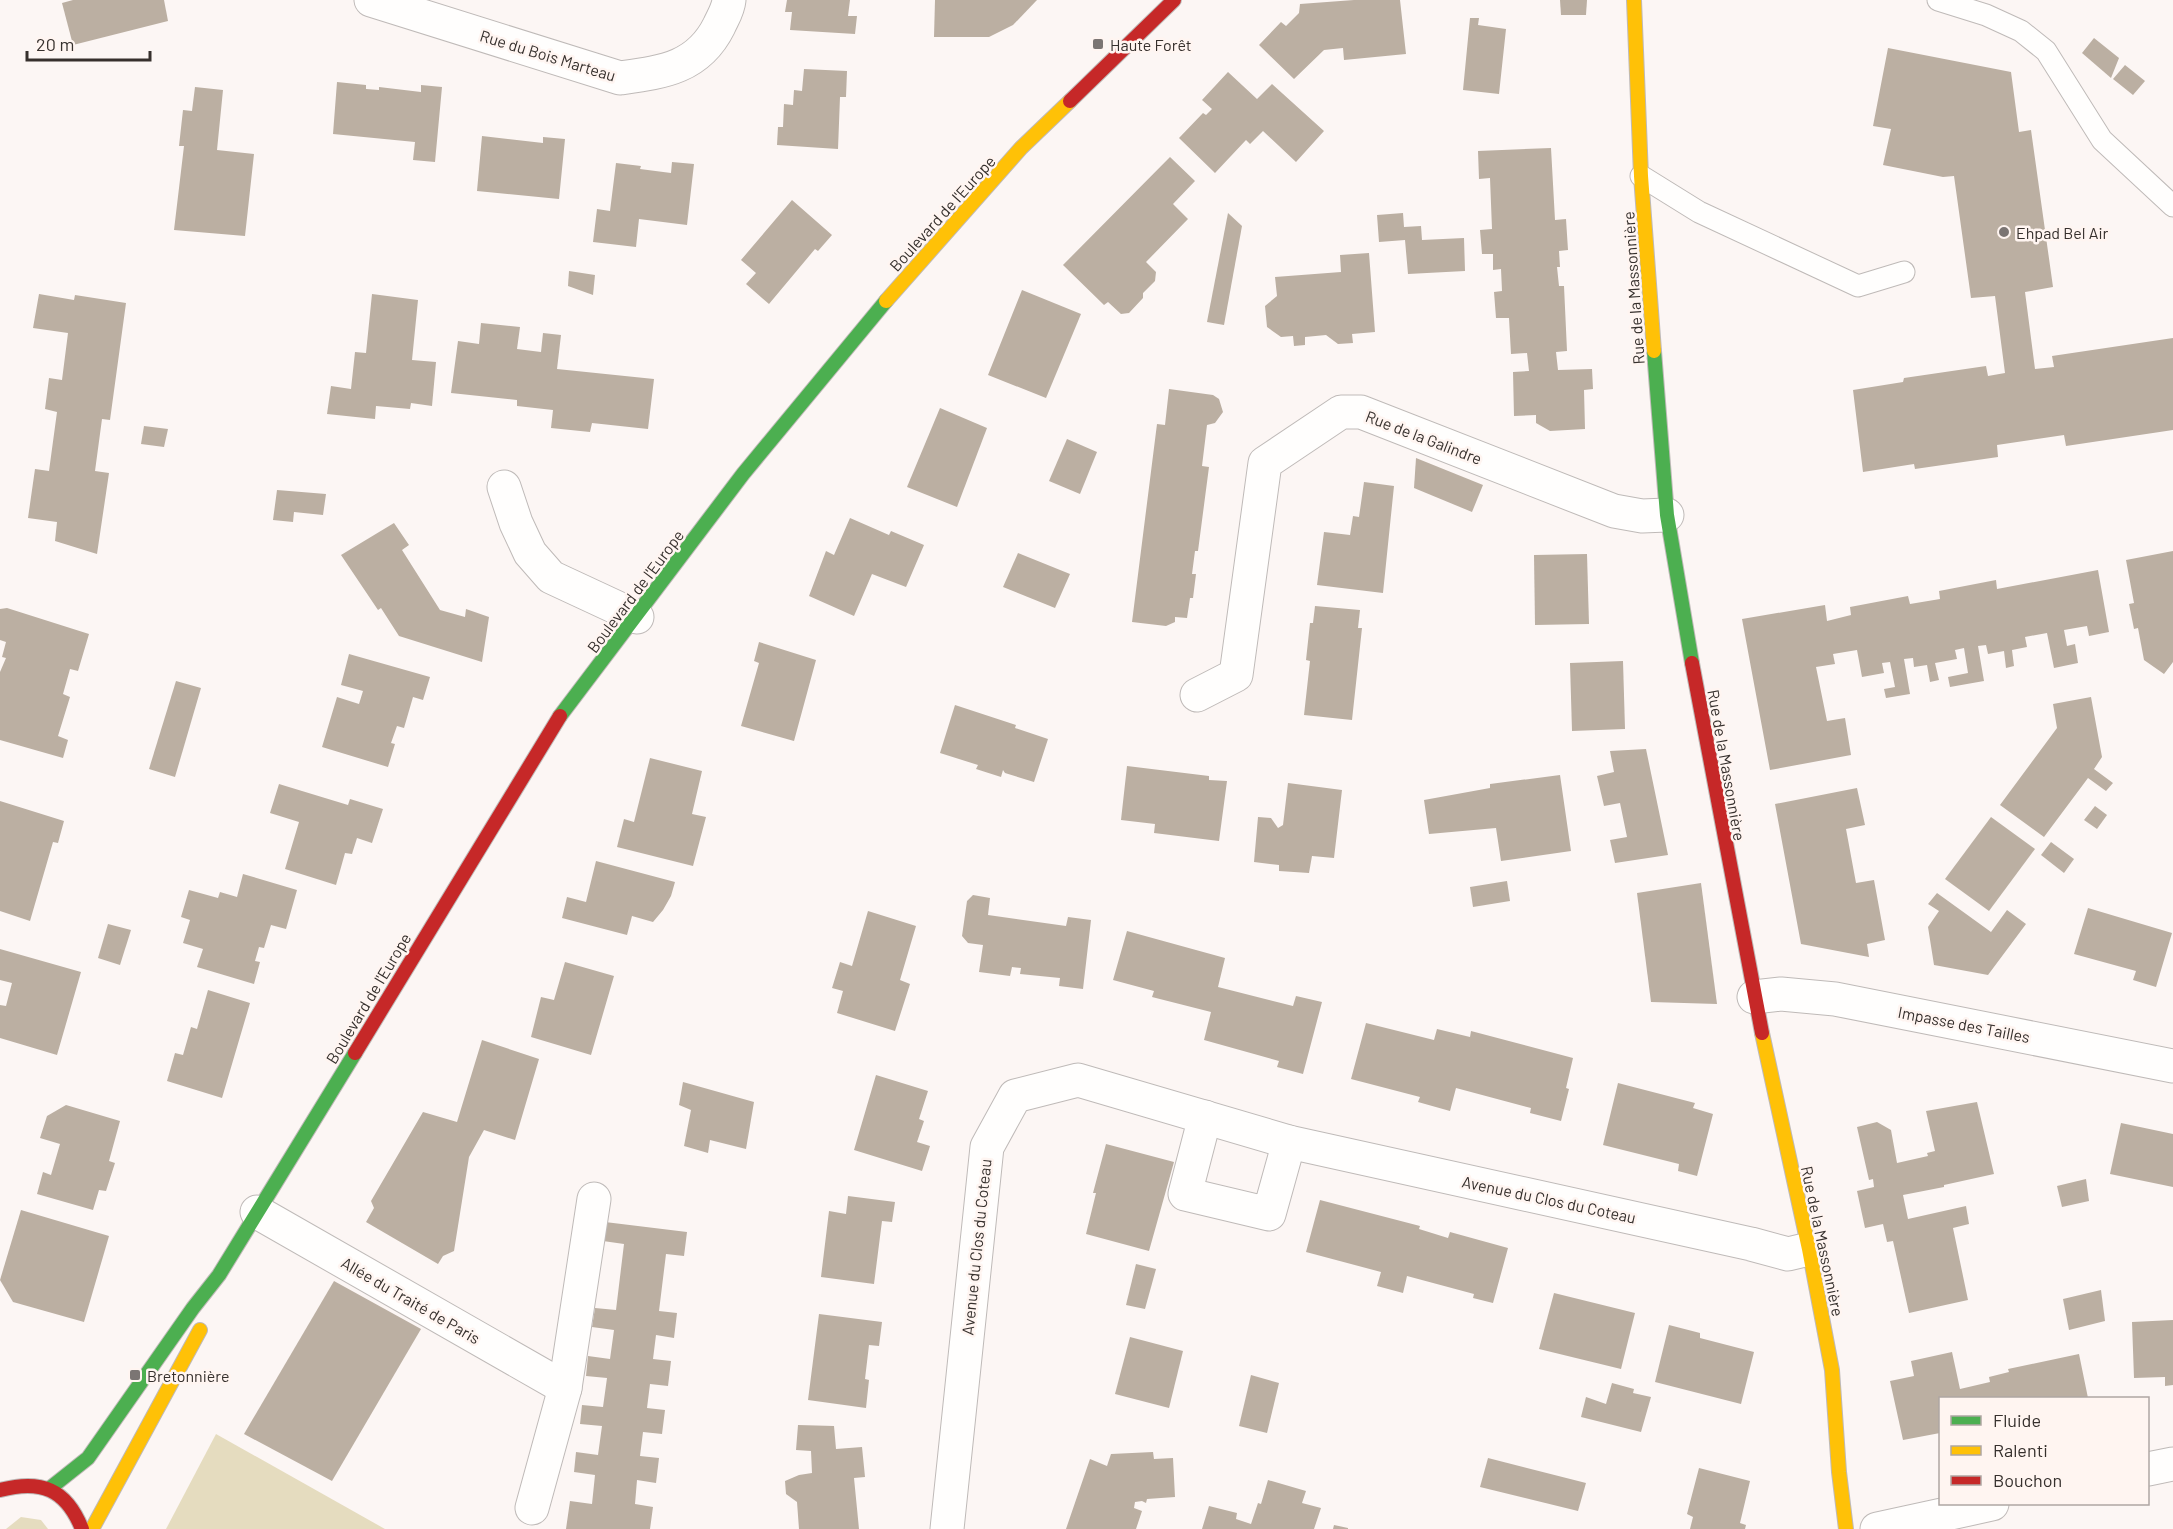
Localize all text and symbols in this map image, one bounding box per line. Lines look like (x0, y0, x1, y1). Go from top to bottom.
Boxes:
scale bar (27, 24, 150, 62)
street label: Rue du Bois Marteau (478, 25, 618, 85)
text: 20 m (36, 33, 74, 55)
place label: Haute Forêt (1110, 35, 1192, 54)
marker: Haute Forêt (1091, 37, 1105, 51)
street label: Boulevard de l'Europe (885, 151, 999, 275)
street label: Rue de la Massonnière (1618, 211, 1648, 365)
place label: Ehpad Bel Air (2016, 223, 2108, 242)
marker: Ehpad Bel Air (1997, 225, 2011, 239)
street label: Rue de la Galindre (1363, 406, 1485, 468)
street label: Boulevard de l'Europe (583, 526, 687, 656)
street label: Rue de la Massonnière (1704, 688, 1750, 842)
street label: Boulevard de l'Europe (322, 929, 414, 1067)
street label: Impasse des Tailles (1896, 1002, 2032, 1046)
street label: Avenue du Clos du Coteau (957, 1158, 995, 1336)
street label: Rue de la Massonnière (1798, 1164, 1848, 1318)
street label: Avenue du Clos du Coteau (1460, 1171, 1638, 1227)
street label: Allée du Traité de Paris (338, 1252, 484, 1348)
place label: Bretonnière (147, 1366, 230, 1385)
marker: Bretonnière (128, 1368, 142, 1382)
legend (1939, 1397, 2149, 1505)
text: Fluide (1993, 1409, 2041, 1431)
text: Ralenti (1993, 1439, 2048, 1461)
text: Bouchon (1993, 1469, 2062, 1491)

